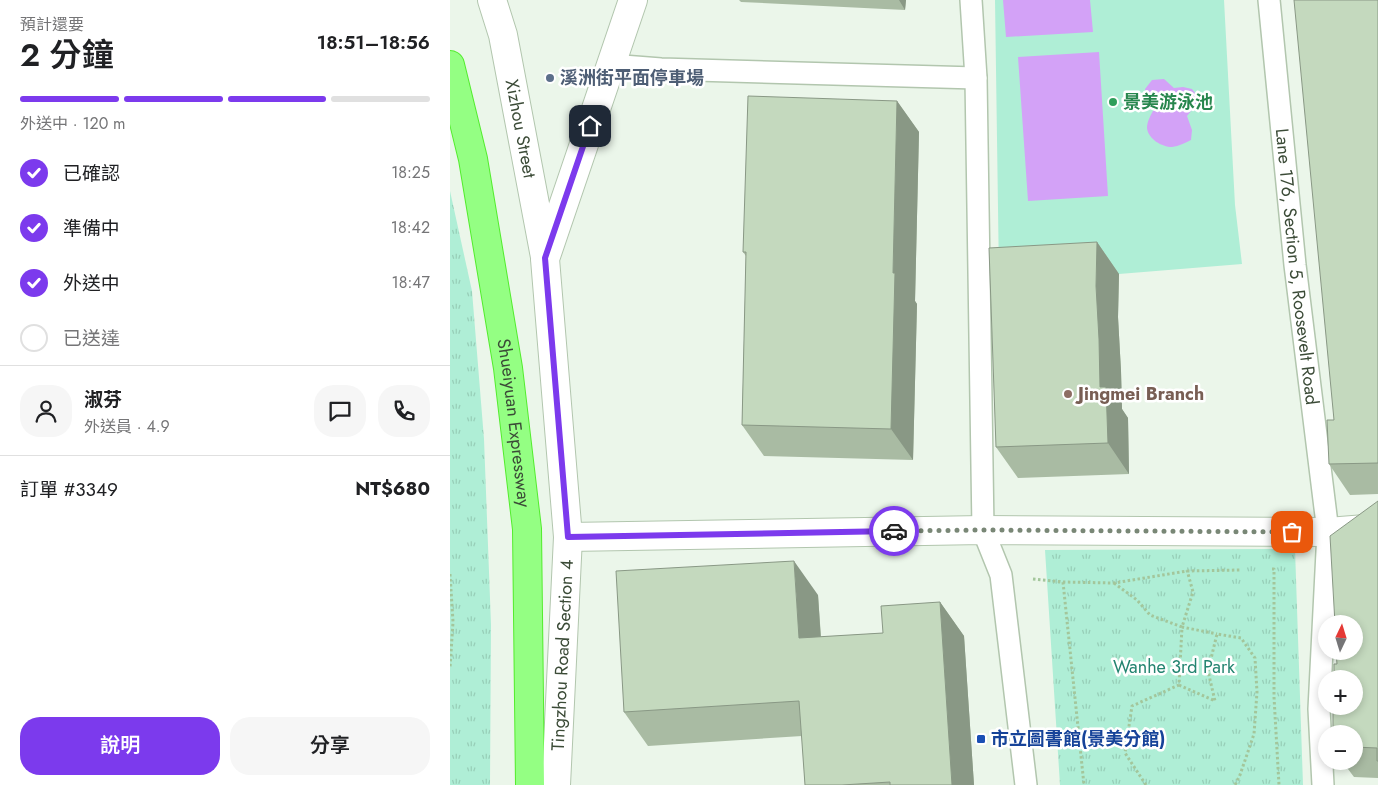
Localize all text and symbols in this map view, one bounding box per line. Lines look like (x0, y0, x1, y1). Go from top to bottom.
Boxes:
text: 預計還要 (20, 13, 84, 36)
text: 18:51–18:56 (317, 29, 430, 56)
text: 2 分鐘 (20, 32, 114, 78)
place label: 溪洲街平面停車場 (560, 65, 704, 91)
marker: 溪洲街平面停車場 (544, 72, 556, 84)
street label: Xizhou Street (499, 77, 543, 181)
place label: 景美游泳池 (1123, 89, 1213, 115)
marker: 景美游泳池 (1107, 96, 1119, 108)
pin (569, 105, 611, 147)
text: 外送中 · 120 m (20, 112, 126, 135)
icon: home (576, 112, 604, 140)
street label: Lane 176, Section 5, Roosevelt Road (1269, 127, 1325, 406)
icon: check (20, 159, 48, 187)
text: 已確認 (63, 160, 120, 187)
text: 18:25 (391, 161, 430, 184)
icon: check (20, 214, 48, 242)
text: 準備中 (63, 215, 120, 242)
text: 18:42 (391, 216, 430, 239)
icon: check (20, 269, 48, 297)
text: 外送中 (63, 270, 120, 297)
text: 18:47 (392, 271, 430, 294)
text: 已送達 (63, 325, 120, 352)
street label: Shueiyuan Expressway (490, 337, 537, 509)
place label: Jingmei Branch (1075, 381, 1204, 407)
button: person (20, 385, 72, 437)
button: chat (314, 385, 366, 437)
button: phone (378, 385, 430, 437)
text: 淑芬 (84, 386, 122, 413)
marker: Jingmei Branch (1062, 388, 1074, 400)
text: 外送員 · 4.9 (84, 415, 170, 438)
text: NT$680 (355, 475, 430, 502)
text: 訂單 #3349 (20, 476, 118, 503)
courier (869, 506, 919, 556)
pin (1271, 511, 1313, 553)
icon: car (880, 517, 908, 545)
icon: bag (1278, 518, 1306, 546)
street label: Tingzhou Road Section 4 (545, 559, 580, 751)
north arrow (1318, 615, 1362, 660)
map controls (1318, 615, 1363, 770)
park label: Wanhe 3rd Park (1113, 654, 1235, 680)
button: + (1318, 670, 1363, 715)
button: 說明 (20, 717, 220, 775)
button: 分享 (230, 717, 430, 775)
button: − (1318, 725, 1363, 770)
place label: 市立圖書館(景美分館) (991, 726, 1165, 752)
marker: 市立圖書館(景美分館) (975, 733, 987, 745)

